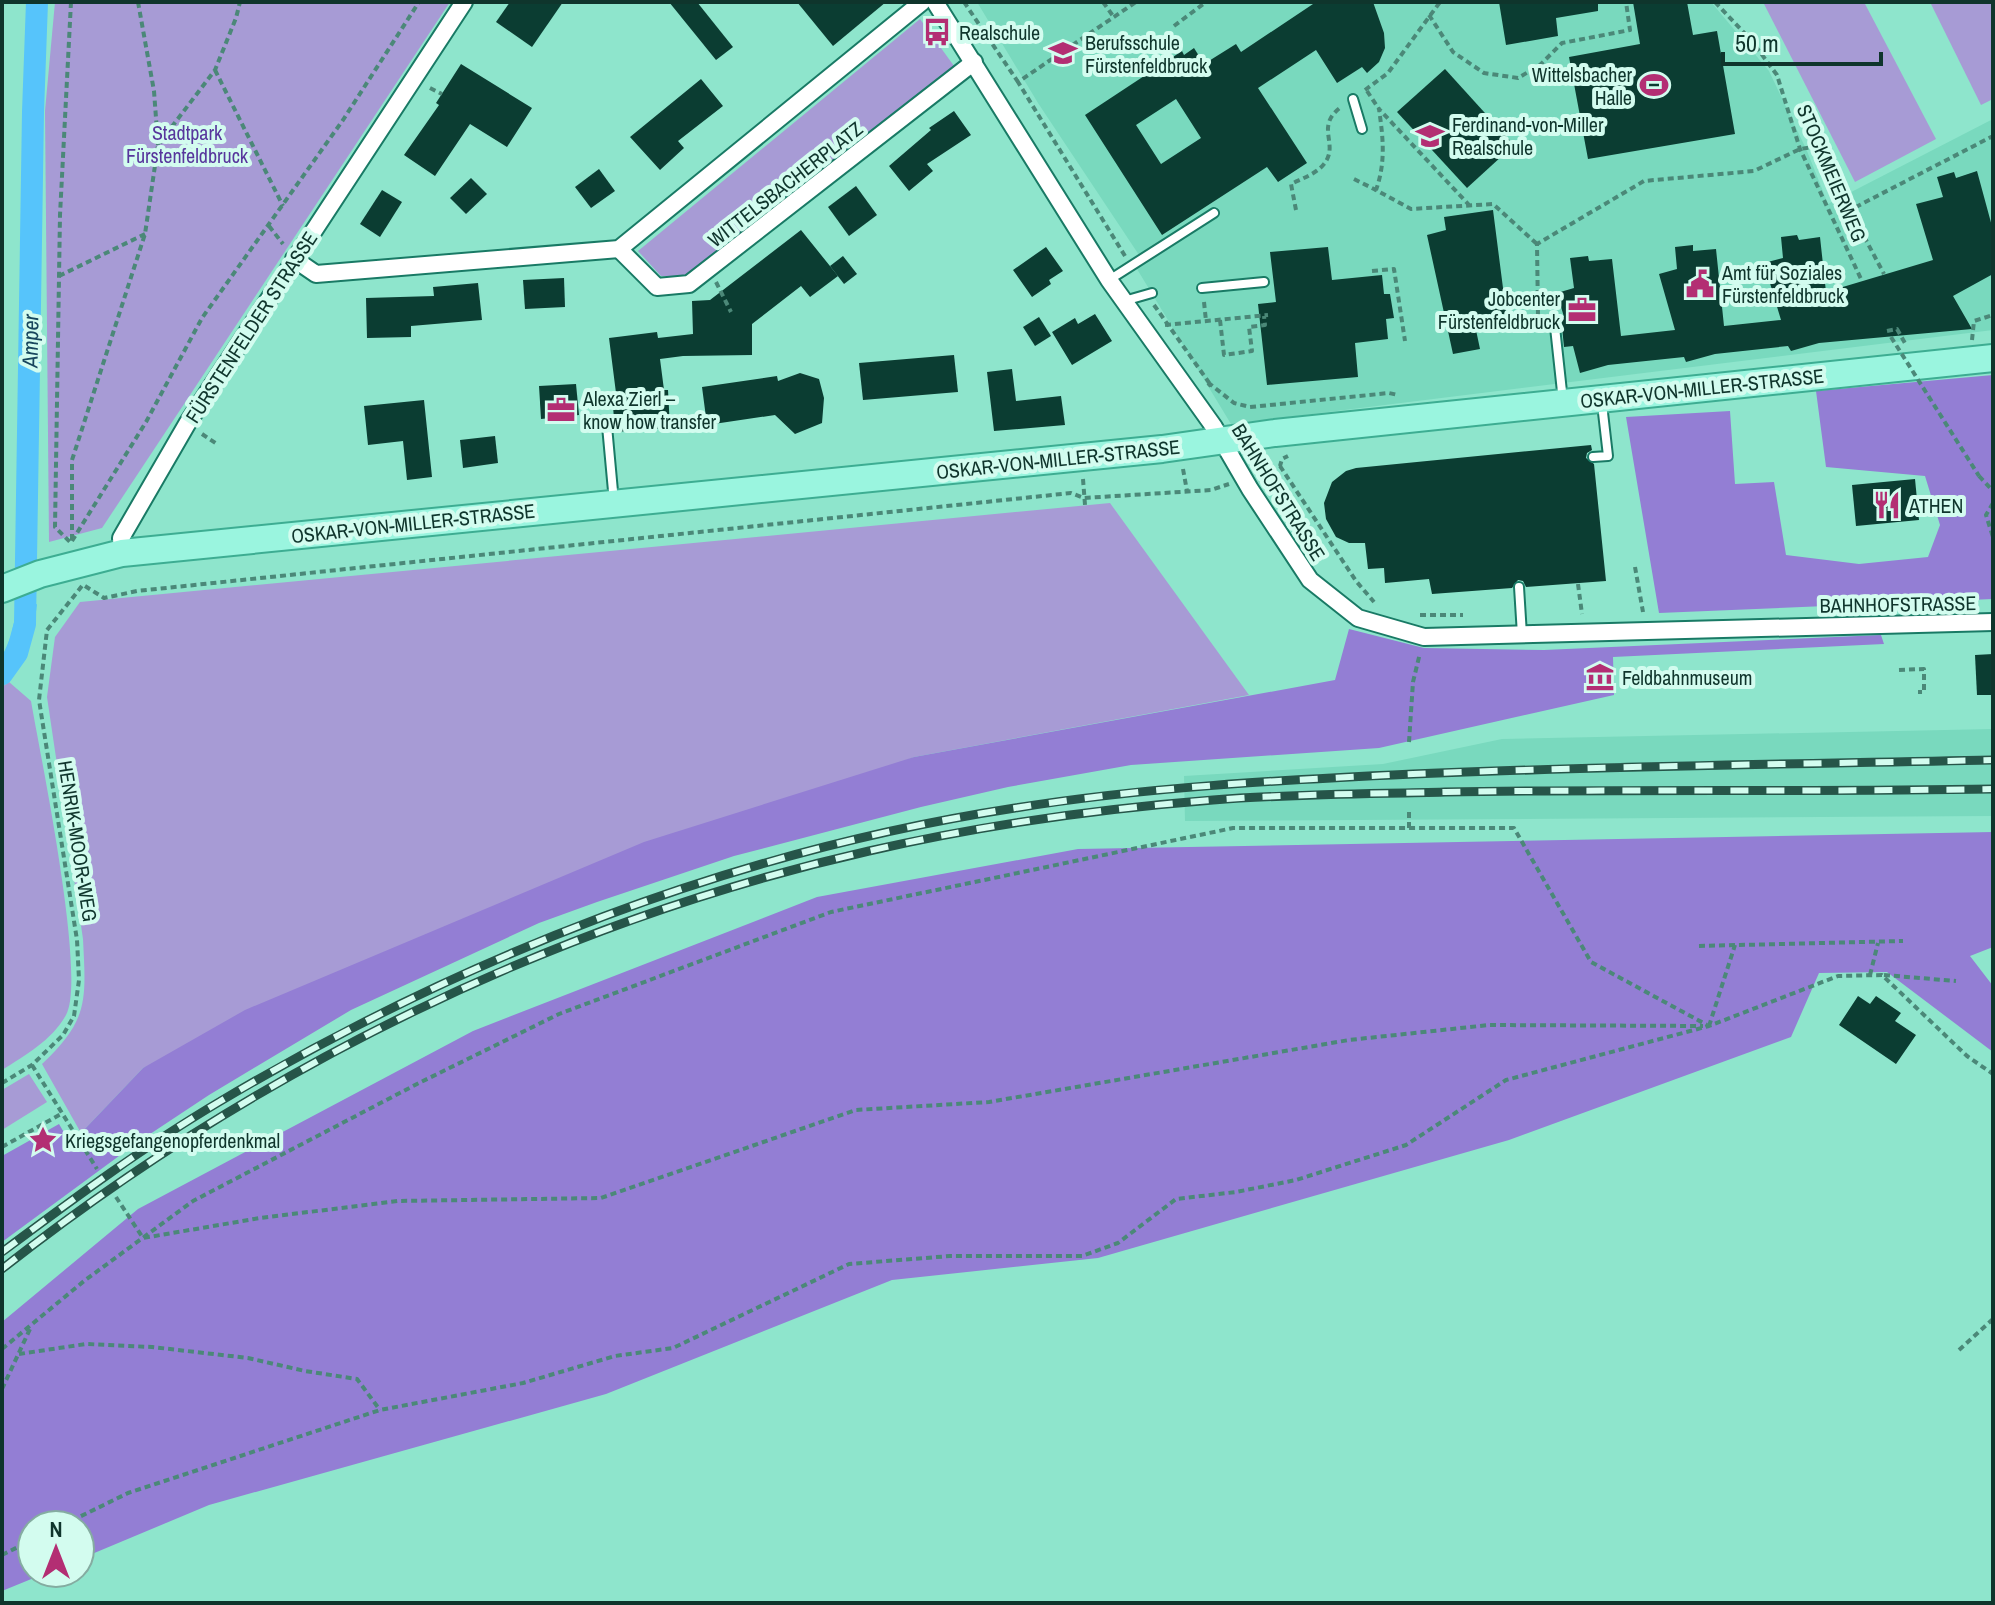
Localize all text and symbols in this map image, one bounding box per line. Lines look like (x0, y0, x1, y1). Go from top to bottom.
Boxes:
scale bar (1723, 16, 1881, 66)
bus stop icon: Realschule (922, 17, 952, 47)
place label: Realschule (959, 19, 1040, 46)
text: 50 m (1735, 27, 1779, 59)
place label: Berufsschule Fürstenfeldbruck (1085, 29, 1208, 79)
school or university icon: Berufsschule Fürstenfeldbruck (1048, 38, 1078, 68)
place label: Wittelsbacher Halle (1532, 61, 1633, 111)
sports icon: Wittelsbacher Halle (1639, 70, 1669, 100)
street label: STOCKMEIERWEG (1791, 100, 1873, 246)
place label: Ferdinand-von-Miller Realschule (1452, 111, 1604, 161)
street label: WITTELSBACHERPLATZ (702, 115, 868, 253)
park label: Stadtpark Fürstenfeldbruck (126, 119, 249, 169)
school or university icon: Ferdinand-von-Miller Realschule (1415, 121, 1445, 151)
street label: FÜRSTENFELDER STRASSE (179, 226, 323, 428)
place label: Amt für Soziales Fürstenfeldbruck (1721, 259, 1845, 309)
public building icon: Amt für Soziales Fürstenfeldbruck (1685, 269, 1715, 299)
place label: Jobcenter Fürstenfeldbruck (1438, 285, 1561, 335)
office icon: Jobcenter Fürstenfeldbruck (1567, 295, 1597, 325)
water label: Amper (15, 313, 45, 369)
street label: OSKAR-VON-MILLER-STRASSE (1579, 362, 1825, 414)
place label: Alexa Zierl – know how transfer (582, 385, 717, 435)
office icon: Alexa Zierl – know how transfer (546, 395, 576, 425)
street label: BAHNHOFSTRASSE (1226, 418, 1332, 566)
street label: OSKAR-VON-MILLER-STRASSE (935, 433, 1181, 485)
restaurant icon: ATHEN (1872, 490, 1902, 520)
place label: ATHEN (1908, 492, 1963, 519)
street label: OSKAR-VON-MILLER-STRASSE (290, 497, 536, 549)
street label: BAHNHOFSTRASSE (1819, 589, 1977, 619)
museum icon: Feldbahnmuseum (1585, 662, 1615, 692)
place label: Feldbahnmuseum (1622, 664, 1752, 691)
street label: HENRIK-MOOR-WEG (52, 758, 104, 924)
place icon: Kriegsgefangenopferdenkmal (28, 1125, 58, 1155)
place label: Kriegsgefangenopferdenkmal (65, 1127, 280, 1154)
north arrow (16, 1509, 96, 1589)
text: N (49, 1514, 63, 1544)

